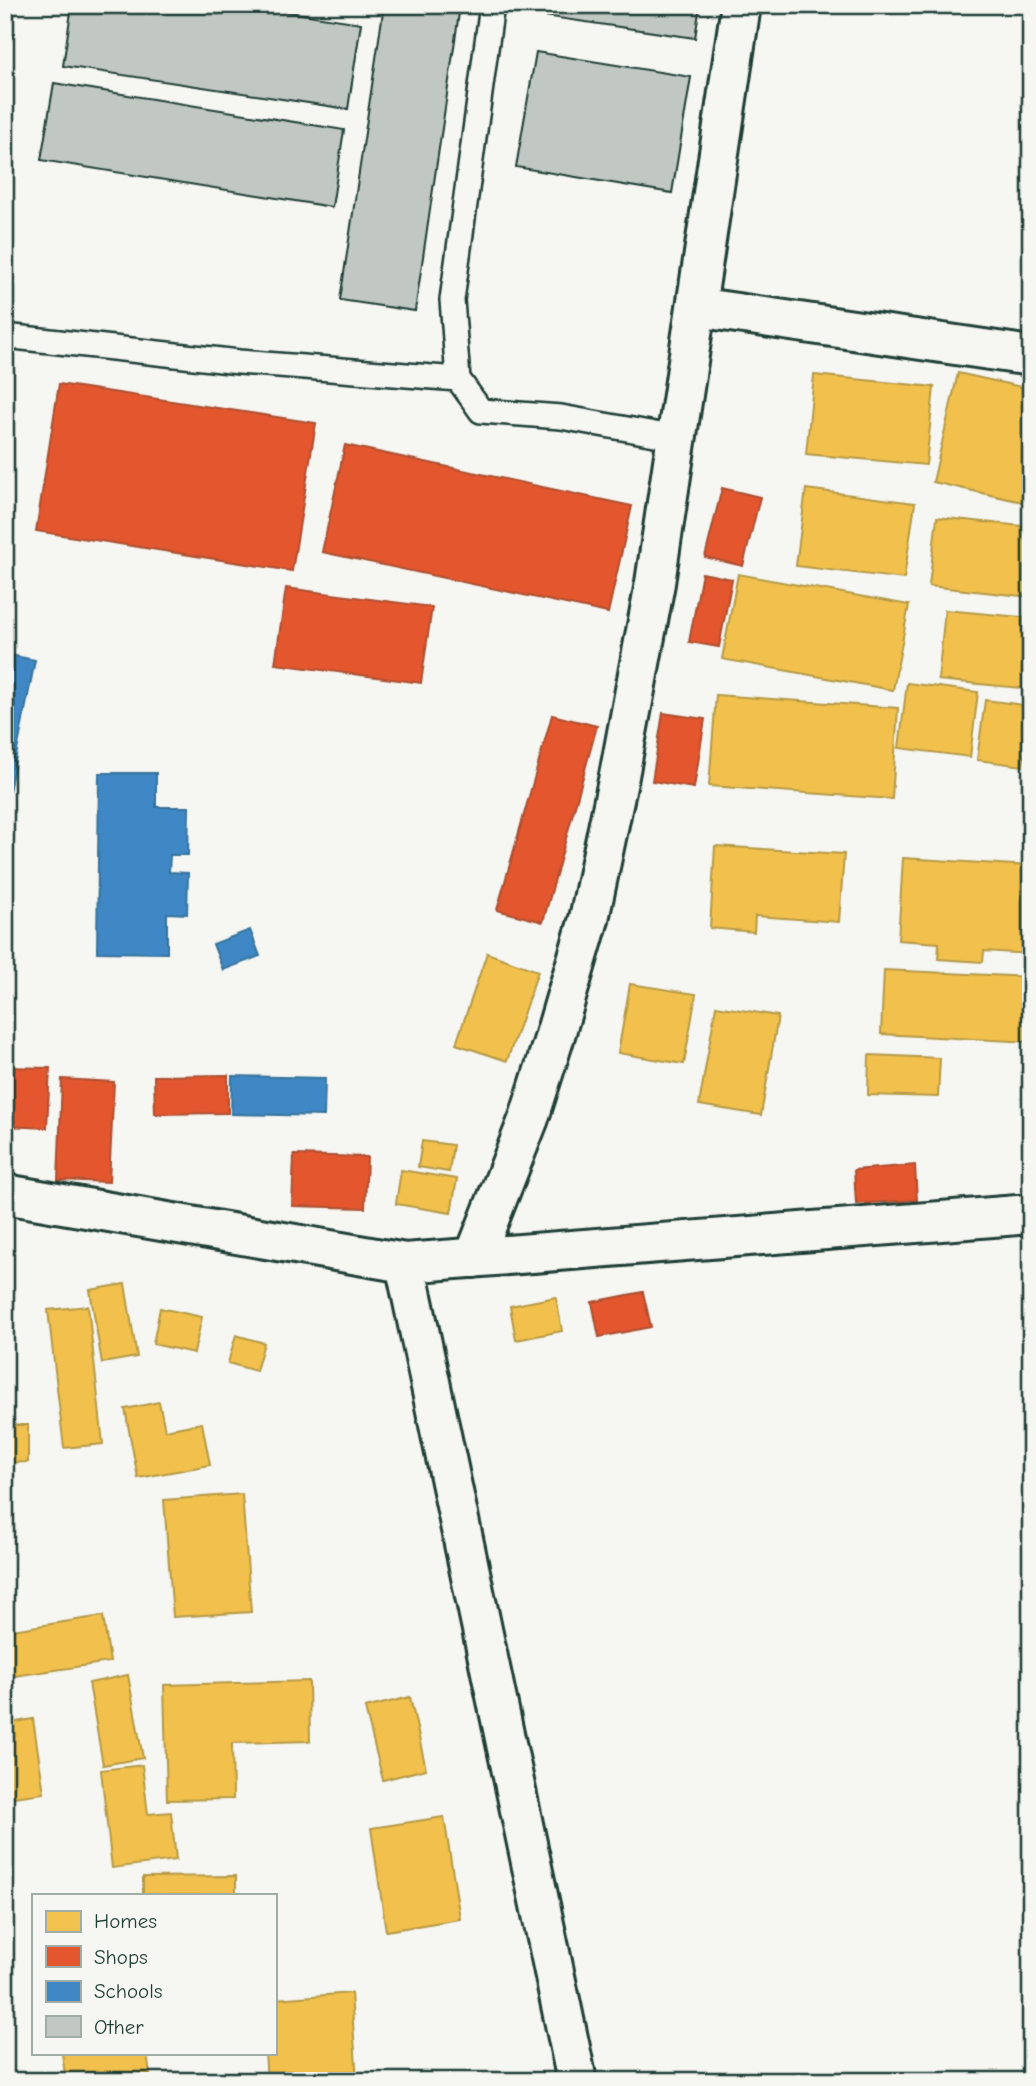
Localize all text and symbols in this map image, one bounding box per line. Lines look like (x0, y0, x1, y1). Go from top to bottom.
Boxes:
legend (32, 1894, 276, 2054)
text: Homes (94, 1909, 157, 1933)
text: Shops (94, 1945, 148, 1969)
text: Schools (94, 1979, 163, 2003)
text: Other (94, 2015, 144, 2039)

